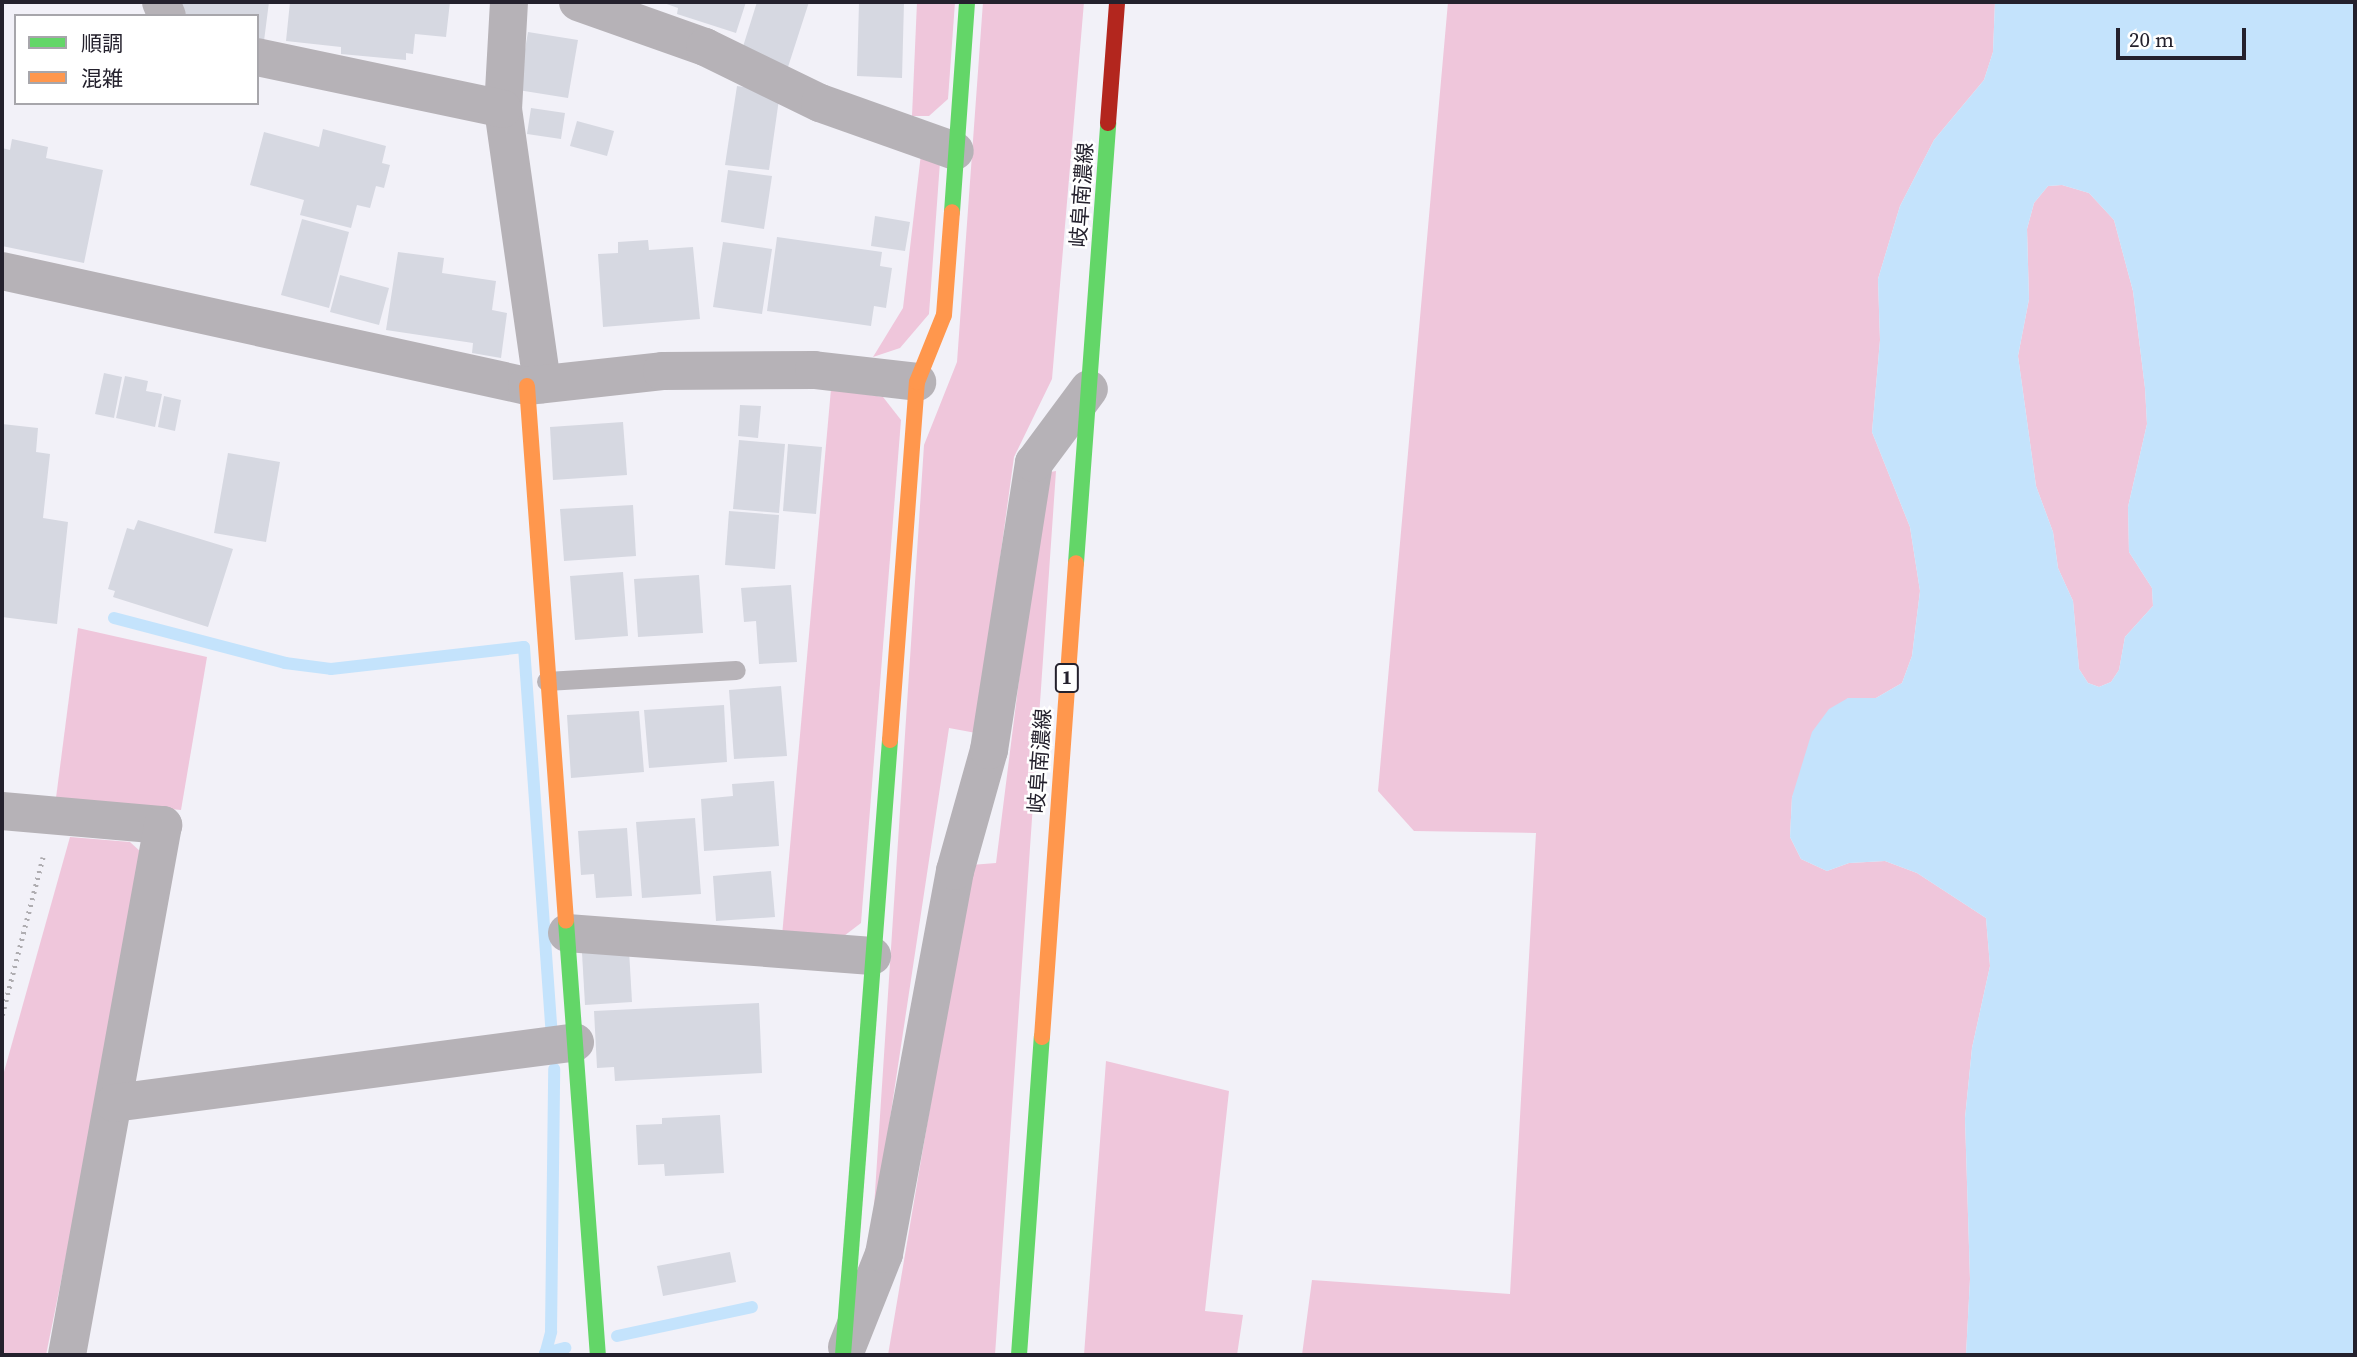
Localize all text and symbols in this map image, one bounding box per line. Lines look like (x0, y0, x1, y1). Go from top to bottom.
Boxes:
legend (14, 14, 259, 105)
scale bar (2119, 14, 2248, 58)
text: 20 m (2129, 25, 2174, 54)
text: 順調 (81, 29, 123, 58)
text: 混雑 (81, 64, 123, 93)
street label: 岐阜南濃線 (1066, 142, 1098, 248)
road number: 1 (1055, 663, 1079, 694)
street label: 岐阜南濃線 (1024, 708, 1056, 814)

